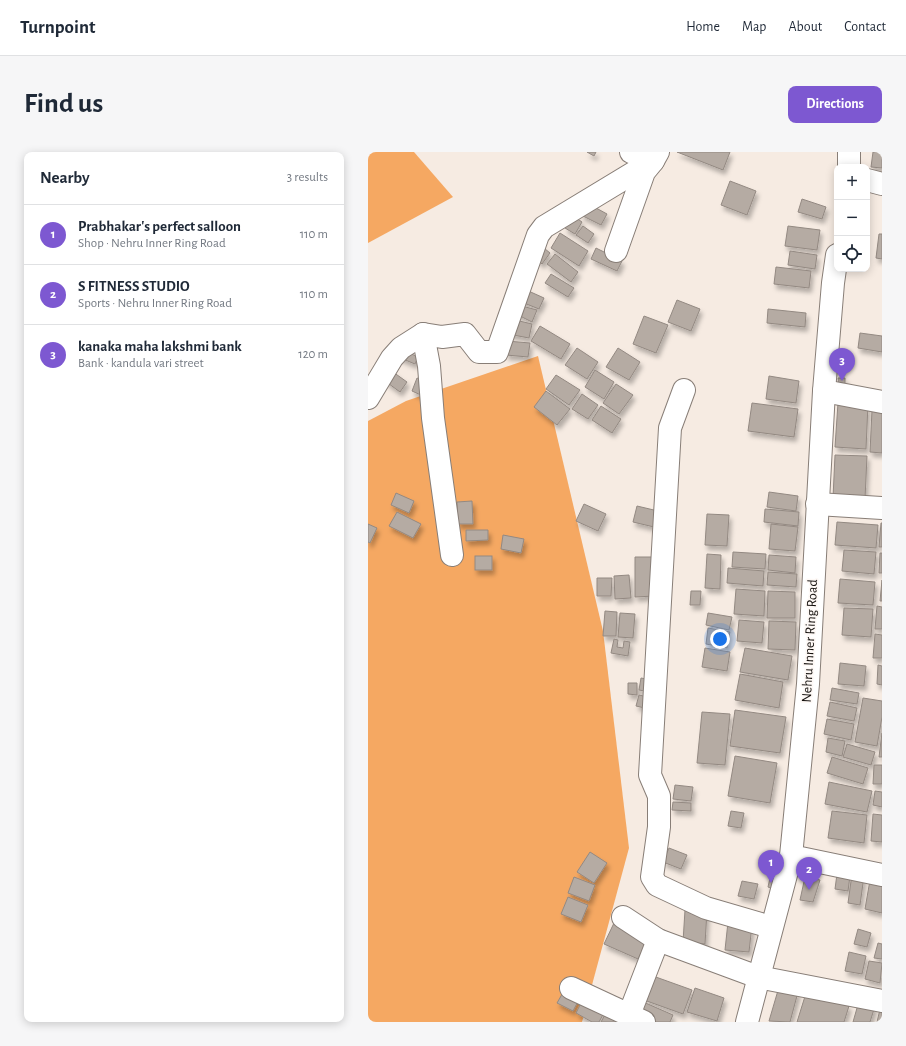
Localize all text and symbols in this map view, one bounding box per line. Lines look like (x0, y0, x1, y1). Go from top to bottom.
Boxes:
text: Turnpoint (20, 18, 95, 37)
text: Home (686, 20, 720, 34)
text: Map (742, 20, 766, 34)
text: About (788, 20, 822, 34)
text: Contact (844, 20, 886, 34)
button: Directions (788, 86, 882, 123)
text: Find us (24, 90, 103, 118)
map controls (834, 164, 870, 272)
button: + (834, 164, 870, 200)
text: Nearby (40, 169, 90, 186)
text: 3 results (287, 171, 328, 184)
button: − (834, 200, 870, 236)
text: Prabhakar's perfect salloon (78, 219, 241, 234)
text: 1 (51, 228, 55, 241)
text: 110 m (300, 228, 328, 241)
button: locate (834, 236, 870, 272)
text: Shop · Nehru Inner Ring Road (78, 237, 226, 250)
text: S FITNESS STUDIO (78, 279, 190, 294)
text: 2 (50, 288, 56, 301)
text: 110 m (300, 288, 328, 301)
text: Sports · Nehru Inner Ring Road (78, 297, 232, 310)
text: kanaka maha lakshmi bank (78, 339, 242, 354)
text: 3 (50, 348, 56, 361)
text: 120 m (298, 348, 328, 361)
pin: 3 (829, 348, 855, 381)
text: Bank · kandula vari street (78, 357, 204, 370)
street label: Nehru Inner Ring Road (800, 579, 820, 703)
your location (710, 629, 730, 649)
pin: 1 (758, 850, 784, 883)
pin: 2 (796, 857, 822, 890)

